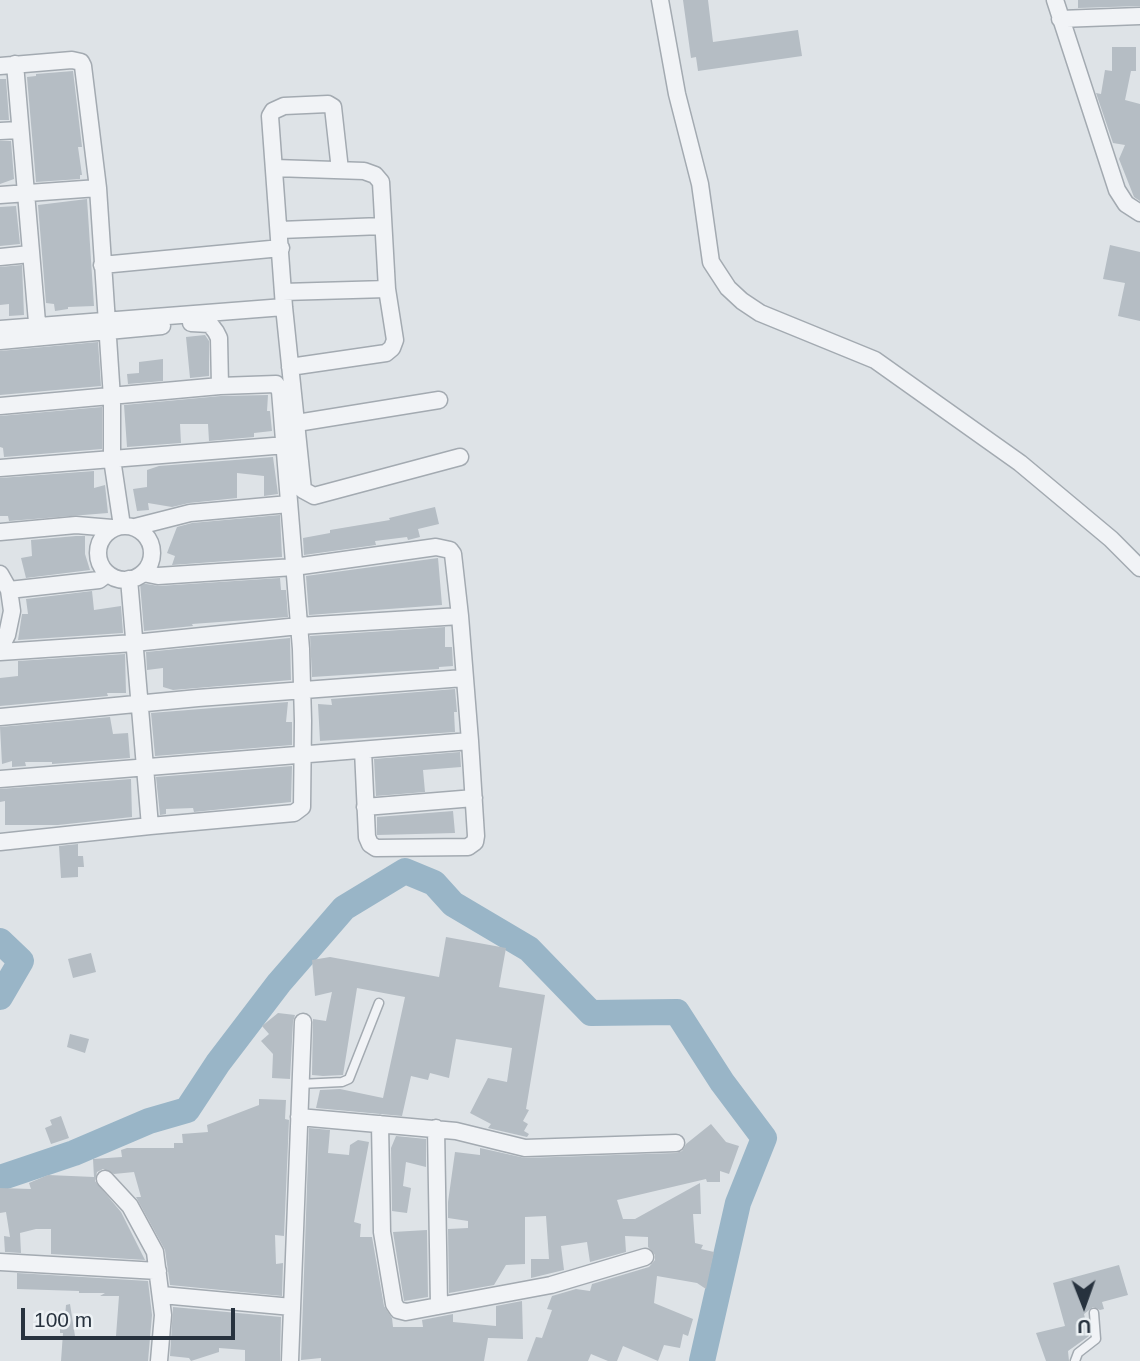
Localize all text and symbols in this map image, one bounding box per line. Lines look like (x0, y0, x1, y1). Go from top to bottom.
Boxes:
north arrow (1049, 1270, 1119, 1340)
scale bar (24, 1294, 238, 1338)
text: 100 m (34, 1308, 92, 1331)
text: U (1077, 1316, 1091, 1337)

